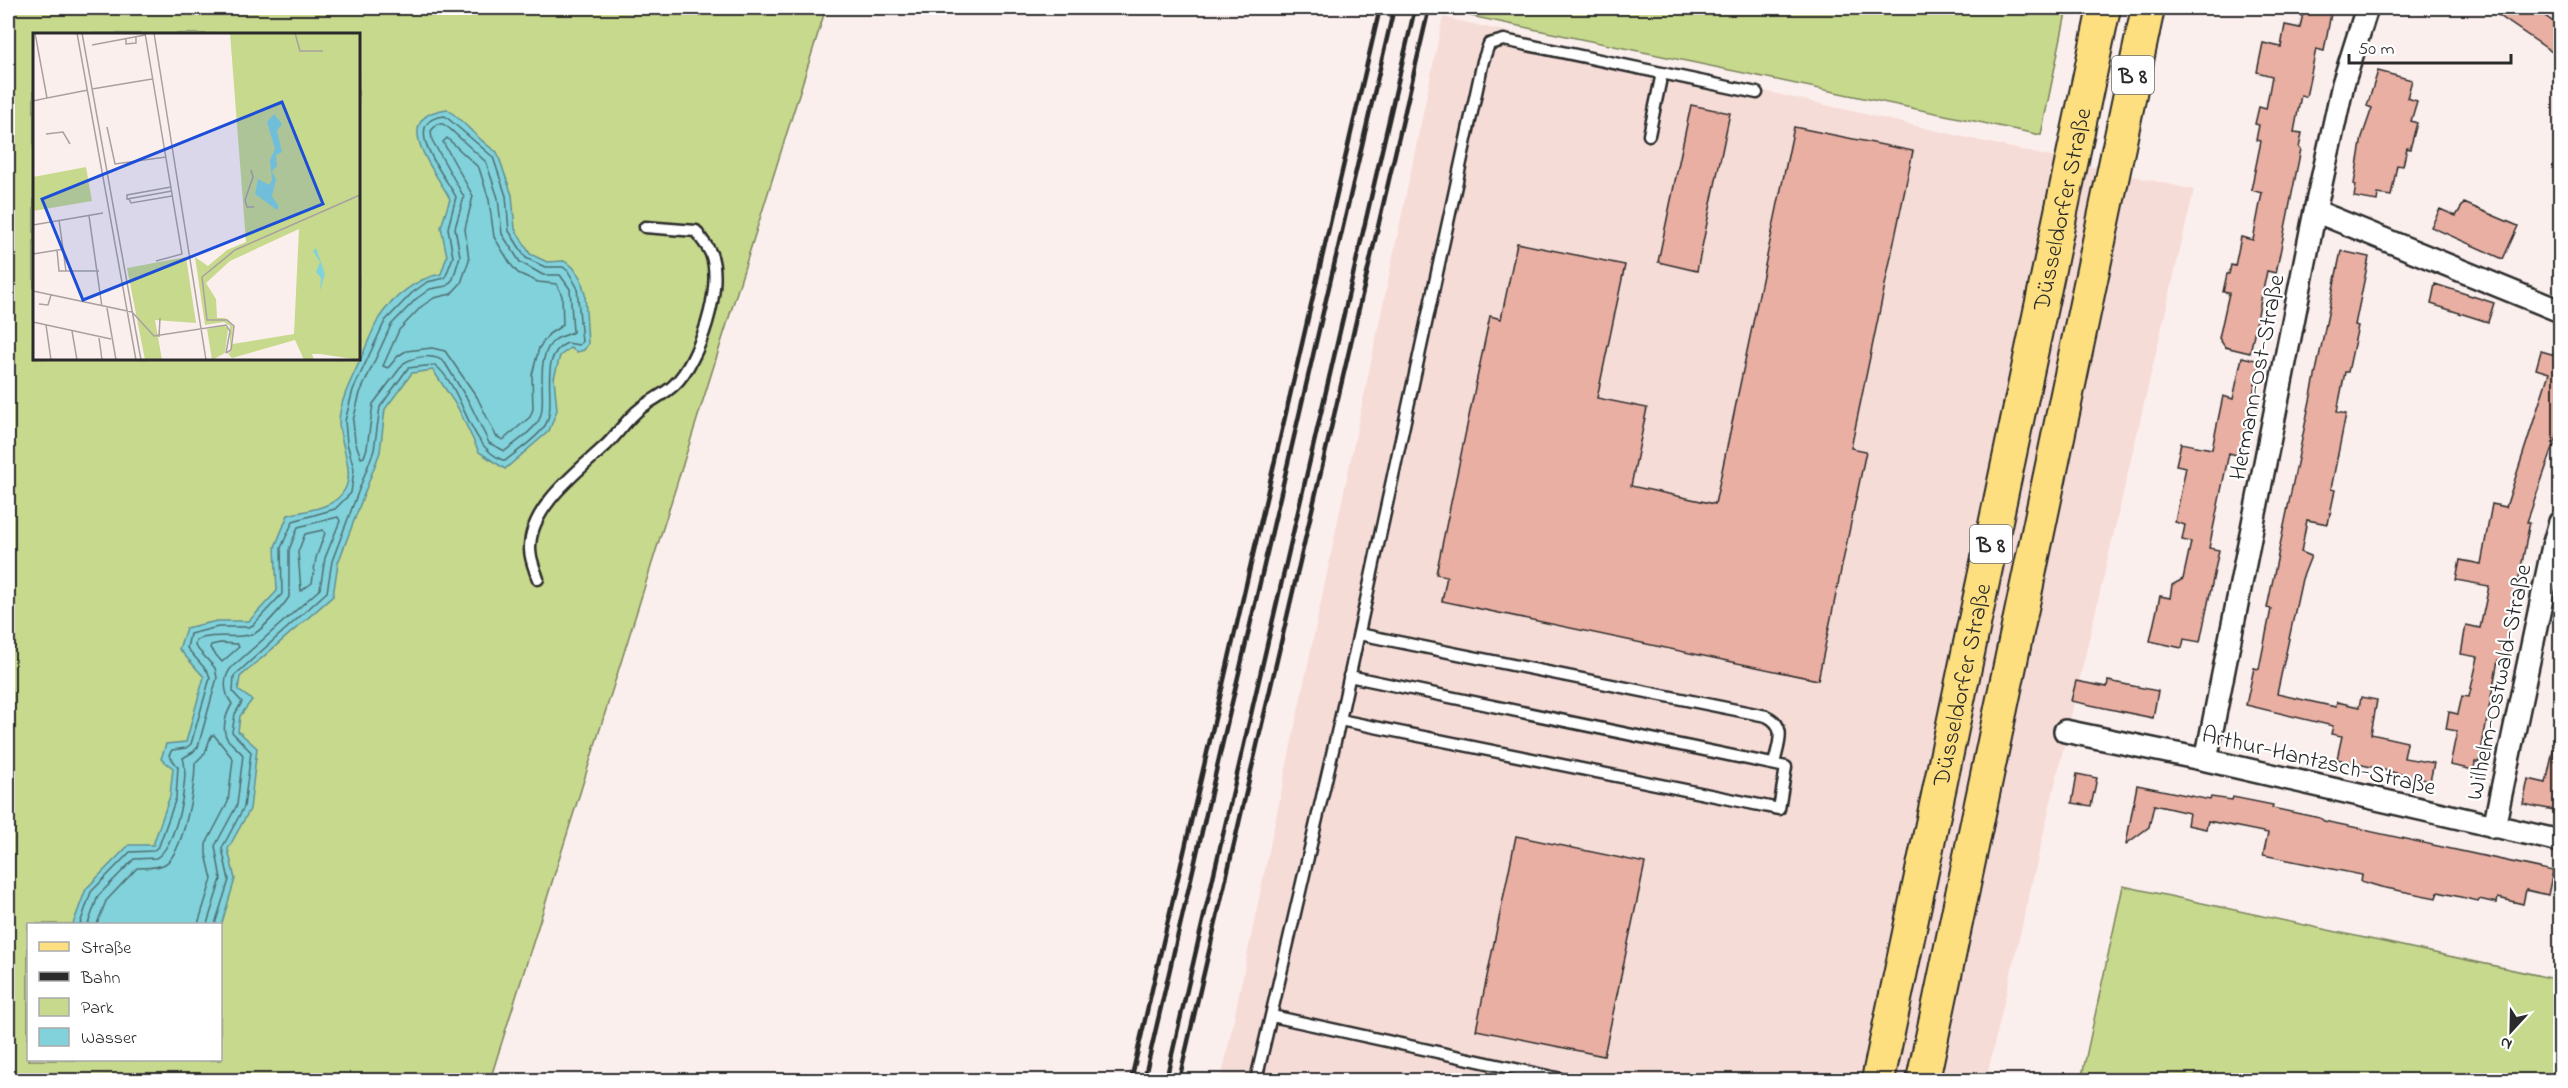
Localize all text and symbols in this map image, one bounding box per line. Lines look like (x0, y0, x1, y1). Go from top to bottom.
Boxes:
scale bar (2349, 27, 2511, 65)
inset map (33, 33, 360, 360)
text: 50 m (2358, 37, 2395, 63)
road number: B 8 (2112, 56, 2154, 94)
street label: Düsseldorfer Straße (2025, 105, 2103, 315)
street label: Hermann-Ost-Straße (2221, 272, 2296, 483)
road number: B 8 (1970, 525, 2012, 563)
street label: Wilhelm-Ostwald-Straße (2458, 561, 2543, 804)
street label: Düsseldorfer Straße (1925, 580, 2002, 791)
street label: Arthur-Hantzsch-Straße (2198, 718, 2439, 806)
legend (27, 923, 222, 1061)
text: Straße (81, 936, 132, 962)
text: Bahn (80, 966, 120, 992)
text: Park (81, 996, 114, 1022)
north arrow (2481, 1001, 2541, 1061)
text: Wasser (81, 1026, 137, 1052)
text: N (2496, 1030, 2516, 1056)

